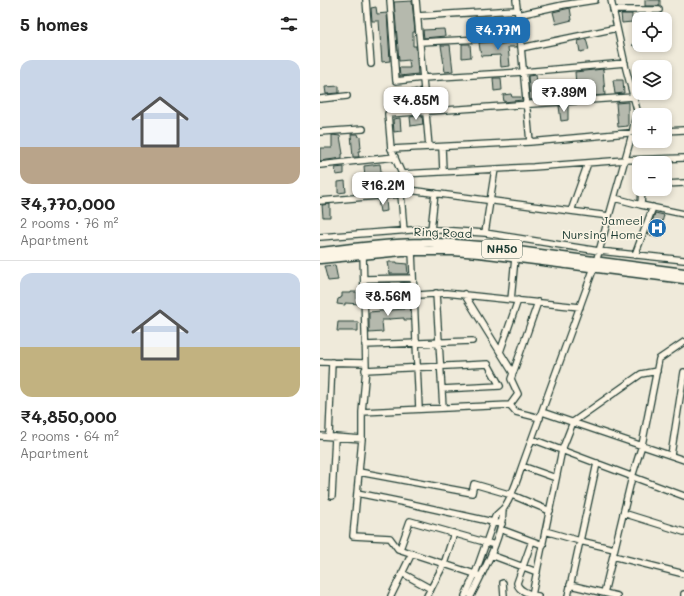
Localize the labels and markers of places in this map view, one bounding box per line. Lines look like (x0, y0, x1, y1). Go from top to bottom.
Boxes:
pin: ₹4.77M (465, 17, 531, 51)
pin: ₹7.39M (531, 79, 597, 113)
pin: ₹4.85M (383, 87, 449, 121)
pin: ₹16.2M (350, 172, 416, 206)
place label: Jameel Nursing Home (562, 212, 643, 242)
hospital icon: Jameel Nursing Home (646, 217, 668, 239)
pin: ₹8.56M (355, 283, 421, 317)

